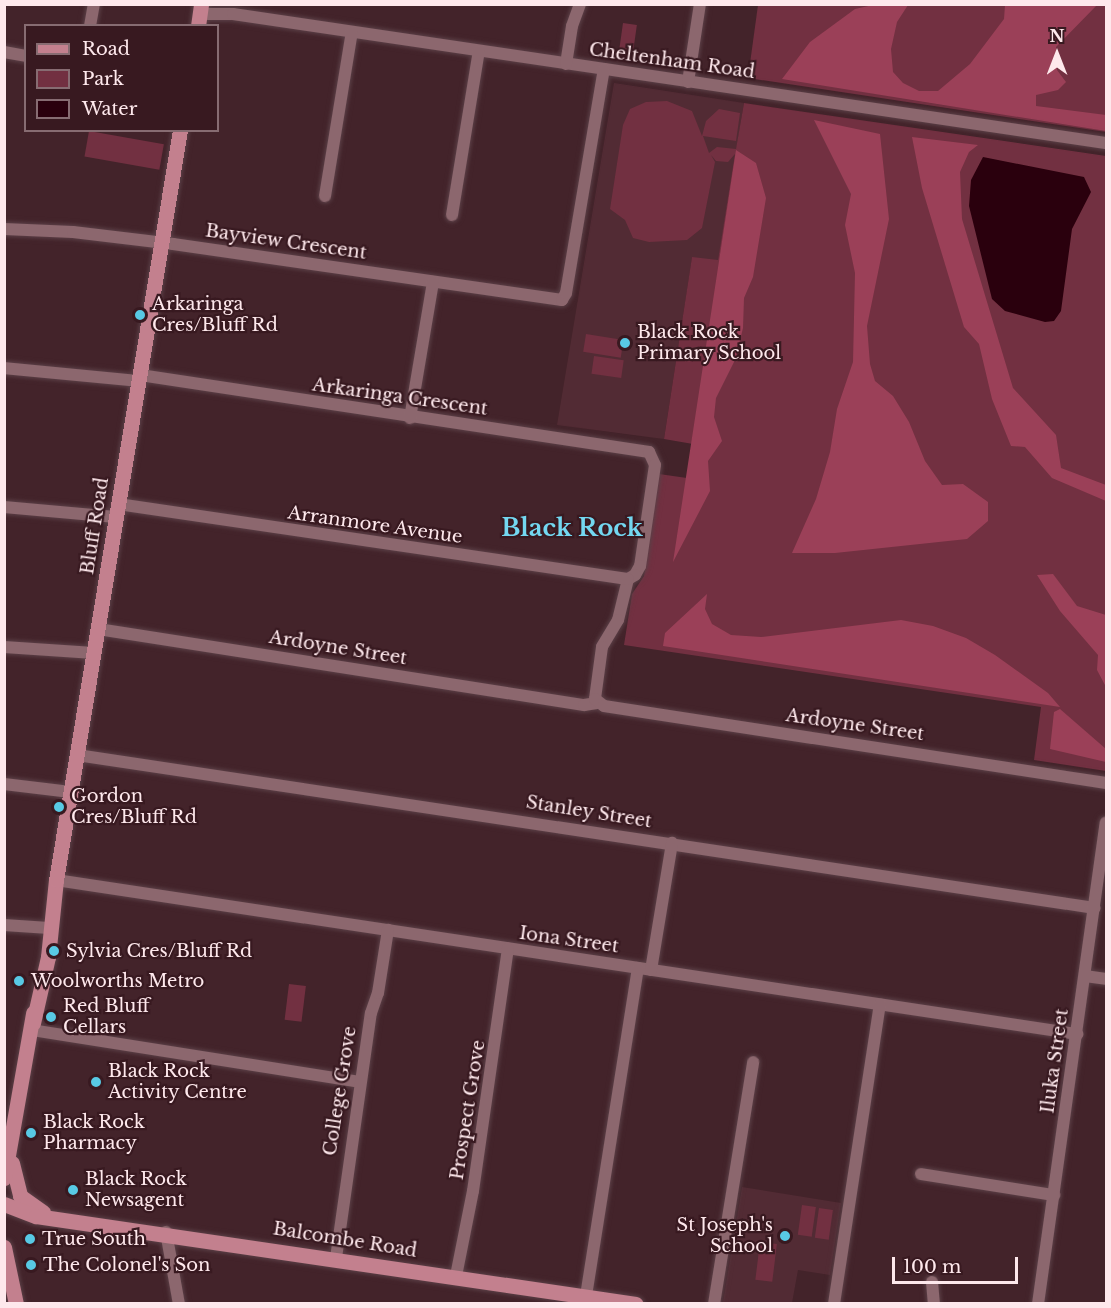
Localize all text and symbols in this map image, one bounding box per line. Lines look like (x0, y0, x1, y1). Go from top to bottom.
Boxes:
legend (24, 24, 219, 132)
north arrow (1027, 24, 1087, 84)
text: N (1049, 26, 1065, 46)
text: Road (82, 38, 130, 60)
street label: Cheltenham Road (588, 39, 756, 83)
text: Park (82, 68, 124, 90)
text: Water (82, 98, 137, 120)
street label: Bayview Crescent (204, 220, 368, 264)
place label: Arkaringa Cres/Bluff Rd (152, 294, 278, 336)
marker: Arkaringa Cres/Bluff Rd (133, 308, 147, 322)
place label: Black Rock Primary School (637, 322, 782, 364)
marker: Black Rock Primary School (618, 336, 632, 350)
street label: Arkaringa Crescent (311, 374, 489, 420)
street label: Bluff Road (77, 476, 113, 576)
street label: Arranmore Avenue (286, 502, 464, 548)
district label: Black Rock (501, 514, 643, 542)
street label: Ardoyne Street (267, 626, 409, 670)
street label: Ardoyne Street (784, 705, 926, 745)
place label: Gordon Cres/Bluff Rd (71, 786, 197, 828)
street label: Stanley Street (524, 791, 654, 833)
marker: Gordon Cres/Bluff Rd (52, 800, 66, 814)
street label: Iona Street (518, 922, 620, 958)
place label: Sylvia Cres/Bluff Rd (66, 940, 252, 962)
marker: Sylvia Cres/Bluff Rd (47, 944, 61, 958)
place label: Woolworths Metro (31, 970, 204, 992)
marker: Woolworths Metro (12, 974, 26, 988)
place label: Red Bluff Cellars (63, 996, 150, 1038)
street label: Iluka Street (1037, 1007, 1073, 1115)
marker: Red Bluff Cellars (44, 1010, 58, 1024)
street label: College Grove (319, 1025, 361, 1157)
street label: Prospect Grove (446, 1039, 490, 1181)
place label: Black Rock Activity Centre (108, 1061, 247, 1104)
marker: Black Rock Activity Centre (89, 1075, 103, 1089)
place label: Black Rock Pharmacy (43, 1112, 145, 1154)
marker: Black Rock Pharmacy (24, 1126, 38, 1140)
place label: Black Rock Newsagent (85, 1169, 187, 1212)
marker: Black Rock Newsagent (66, 1183, 80, 1197)
place label: St Joseph's School (677, 1215, 773, 1258)
street label: Balcombe Road (271, 1218, 419, 1262)
place label: True South (42, 1228, 146, 1250)
marker: St Joseph's School (778, 1229, 792, 1243)
marker: True South (23, 1232, 37, 1246)
scale bar (895, 1245, 1021, 1283)
place label: The Colonel's Son (43, 1254, 210, 1276)
text: 100 m (903, 1256, 961, 1278)
marker: The Colonel's Son (24, 1258, 38, 1272)

